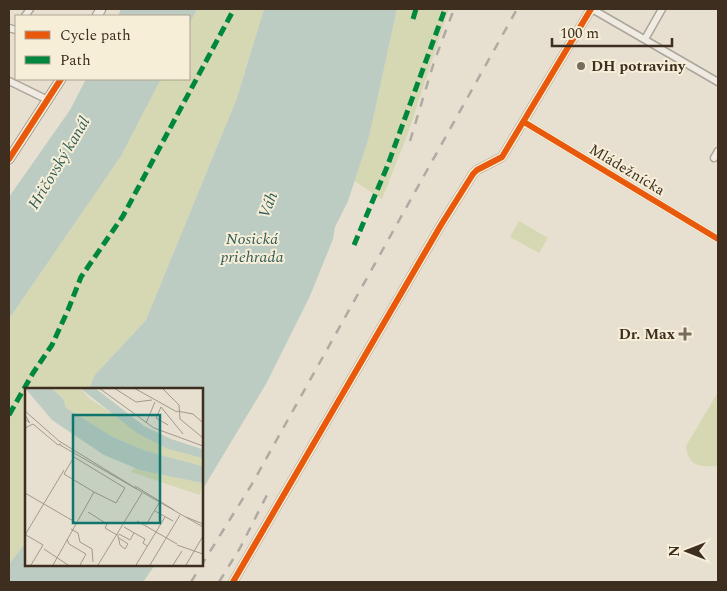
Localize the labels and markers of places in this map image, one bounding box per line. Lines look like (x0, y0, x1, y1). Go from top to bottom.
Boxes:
place label: DH potraviny (591, 55, 686, 78)
marker: DH potraviny (575, 60, 587, 72)
place label: Dr. Max (619, 323, 675, 346)
marker: Dr. Max (679, 328, 691, 340)

